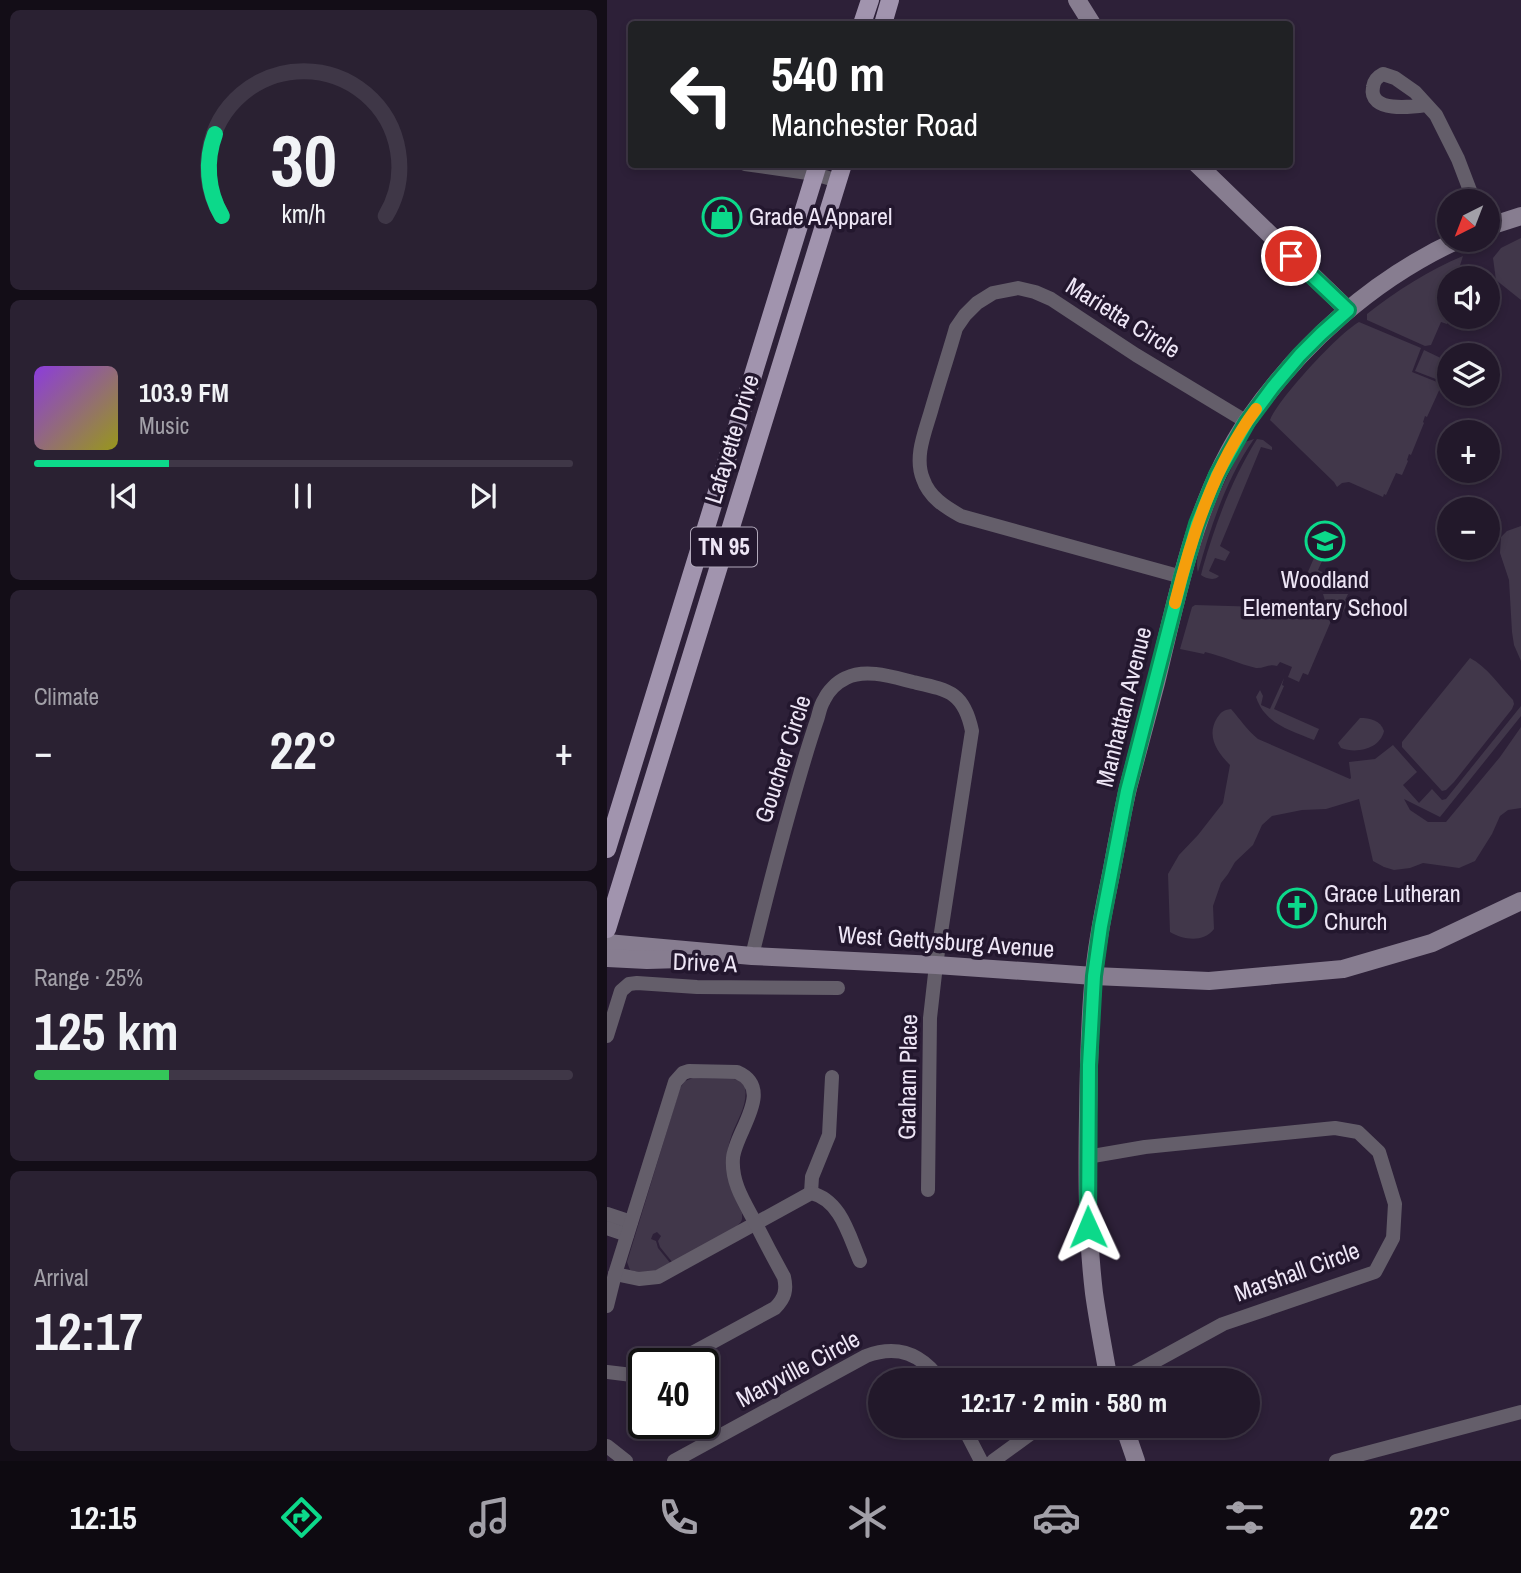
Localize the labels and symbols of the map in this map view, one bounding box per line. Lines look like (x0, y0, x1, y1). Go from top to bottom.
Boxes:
north arrow (1437, 189, 1499, 252)
shop icon: Grade A Apparel (701, 196, 743, 238)
place label: Grade A Apparel (749, 200, 892, 232)
pin (1261, 226, 1321, 286)
street label: Marietta Circle (1060, 269, 1187, 365)
street label: Lafayette Drive (696, 370, 766, 507)
school or university icon: Woodland Elementary School (1304, 520, 1346, 562)
road number: TN 95 (691, 527, 757, 566)
place label: Woodland Elementary School (1242, 563, 1408, 623)
street label: Manhattan Avenue (1088, 623, 1158, 790)
street label: Goucher Circle (746, 691, 818, 827)
place label: Grace Lutheran Church (1324, 877, 1461, 937)
church icon: Grace Lutheran Church (1276, 887, 1318, 929)
street label: West Gettysburg Avenue (837, 917, 1055, 965)
street label: Drive A (672, 945, 739, 979)
street label: Graham Place (890, 1014, 924, 1140)
position arrow (1051, 1190, 1125, 1264)
street label: Marshall Circle (1230, 1234, 1364, 1309)
street label: Maryville Circle (730, 1322, 865, 1414)
speed limit sign: 40 (628, 1348, 719, 1439)

